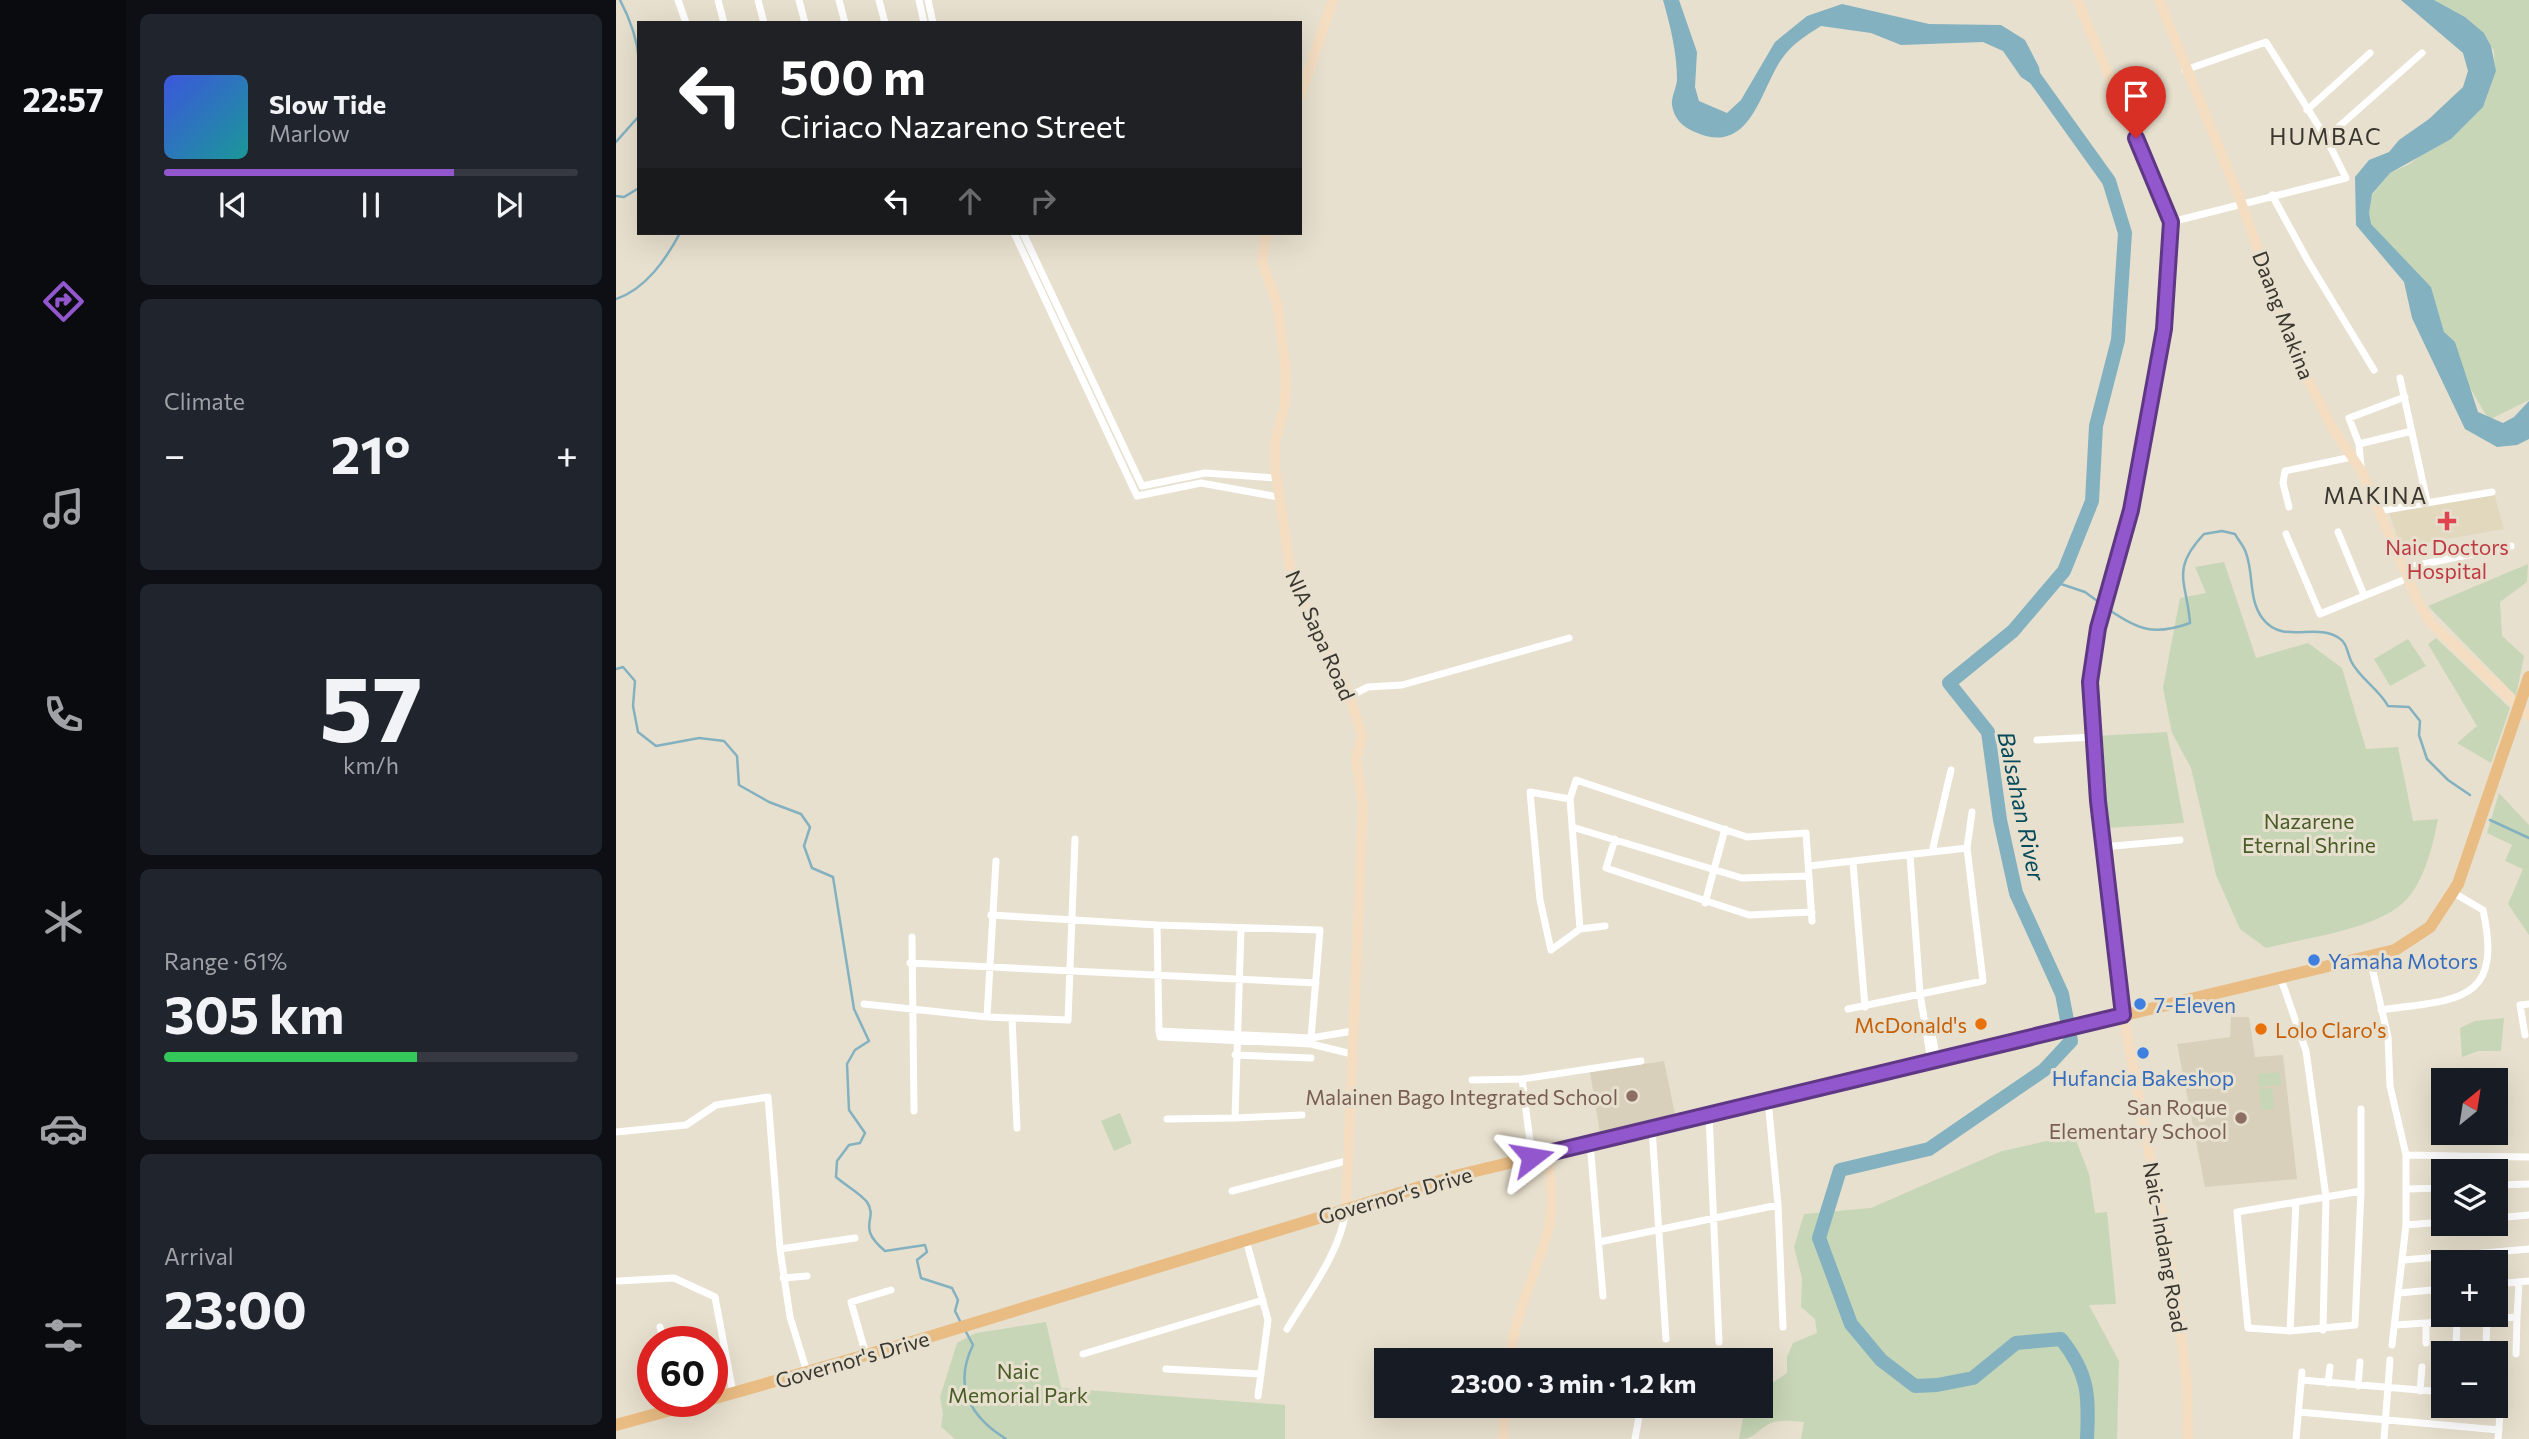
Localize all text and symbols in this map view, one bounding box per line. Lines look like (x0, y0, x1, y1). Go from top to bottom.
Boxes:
text: 500 m (780, 45, 926, 105)
icon: left (665, 49, 756, 140)
pin (2106, 66, 2166, 138)
icon: arrive (2117, 77, 2155, 115)
text: 22:57 (22, 79, 104, 119)
text: Slow Tide (269, 88, 386, 119)
text: Ciriaco Nazareno Street (780, 105, 1126, 145)
text: Marlow (269, 119, 350, 147)
district label: HUMBAC (2269, 122, 2383, 150)
icon: left (878, 182, 916, 220)
icon: ahead (951, 182, 989, 220)
icon: right (1024, 182, 1062, 220)
icon: previous (214, 186, 252, 224)
icon: pause (352, 186, 390, 224)
icon: next (490, 186, 528, 224)
street label: Daang Makina (2248, 247, 2320, 383)
icon: directions (39, 277, 88, 326)
text: Climate (164, 387, 245, 415)
text: 21° (331, 421, 410, 485)
text: − (164, 430, 186, 477)
text: + (556, 430, 578, 477)
district label: MAKINA (2324, 481, 2428, 509)
icon: music (39, 484, 88, 533)
marker: Naic Doctors Hospital (2437, 511, 2457, 531)
place label: Naic Doctors Hospital (2385, 534, 2509, 583)
street label: NIA Sapa Road (1281, 566, 1361, 704)
text: 57 (319, 649, 423, 761)
icon: phone (39, 690, 88, 739)
water label: Balsahan River (1992, 729, 2052, 884)
text: km/h (343, 751, 399, 779)
park label: Nazarene Eternal Shrine (2242, 808, 2376, 857)
icon: climate (39, 897, 88, 946)
text: Range · 61% (164, 947, 287, 975)
place label: Yamaha Motors (2328, 948, 2478, 973)
marker: Yamaha Motors (2306, 952, 2322, 968)
text: 305 km (164, 981, 344, 1045)
place label: 7-Eleven (2154, 992, 2236, 1017)
marker: 7-Eleven (2132, 996, 2148, 1012)
place label: McDonald's (1854, 1012, 1967, 1037)
marker: McDonald's (1973, 1016, 1989, 1032)
place label: Lolo Claro's (2275, 1017, 2387, 1042)
marker: Lolo Claro's (2253, 1021, 2269, 1037)
marker: Hufancia Bakeshop (2135, 1045, 2151, 1061)
place label: Hufancia Bakeshop (2052, 1065, 2234, 1090)
north arrow (2431, 1068, 2508, 1144)
map controls (2431, 1068, 2508, 1418)
place label: Malainen Bago Integrated School (1305, 1084, 1618, 1109)
marker: Malainen Bago Integrated School (1624, 1088, 1640, 1104)
place label: San Roque Elementary School (2049, 1094, 2227, 1143)
icon: car (39, 1104, 88, 1153)
marker: San Roque Elementary School (2233, 1110, 2249, 1126)
position arrow (1495, 1120, 1569, 1194)
button: layers (2431, 1159, 2508, 1236)
street label: Naic–Indang Road (2139, 1160, 2193, 1334)
street label: Governor's Drive (1315, 1161, 1475, 1229)
text: Arrival (164, 1242, 234, 1270)
button: + (2431, 1250, 2508, 1327)
text: 23:00 (164, 1276, 307, 1340)
icon: filters (39, 1311, 88, 1360)
street label: Governor's Drive (772, 1325, 932, 1393)
speed limit sign: 60 (637, 1326, 728, 1417)
button: − (2431, 1341, 2508, 1418)
park label: Naic Memorial Park (948, 1358, 1088, 1407)
text: 23:00 · 3 min · 1.2 km (1450, 1367, 1697, 1398)

